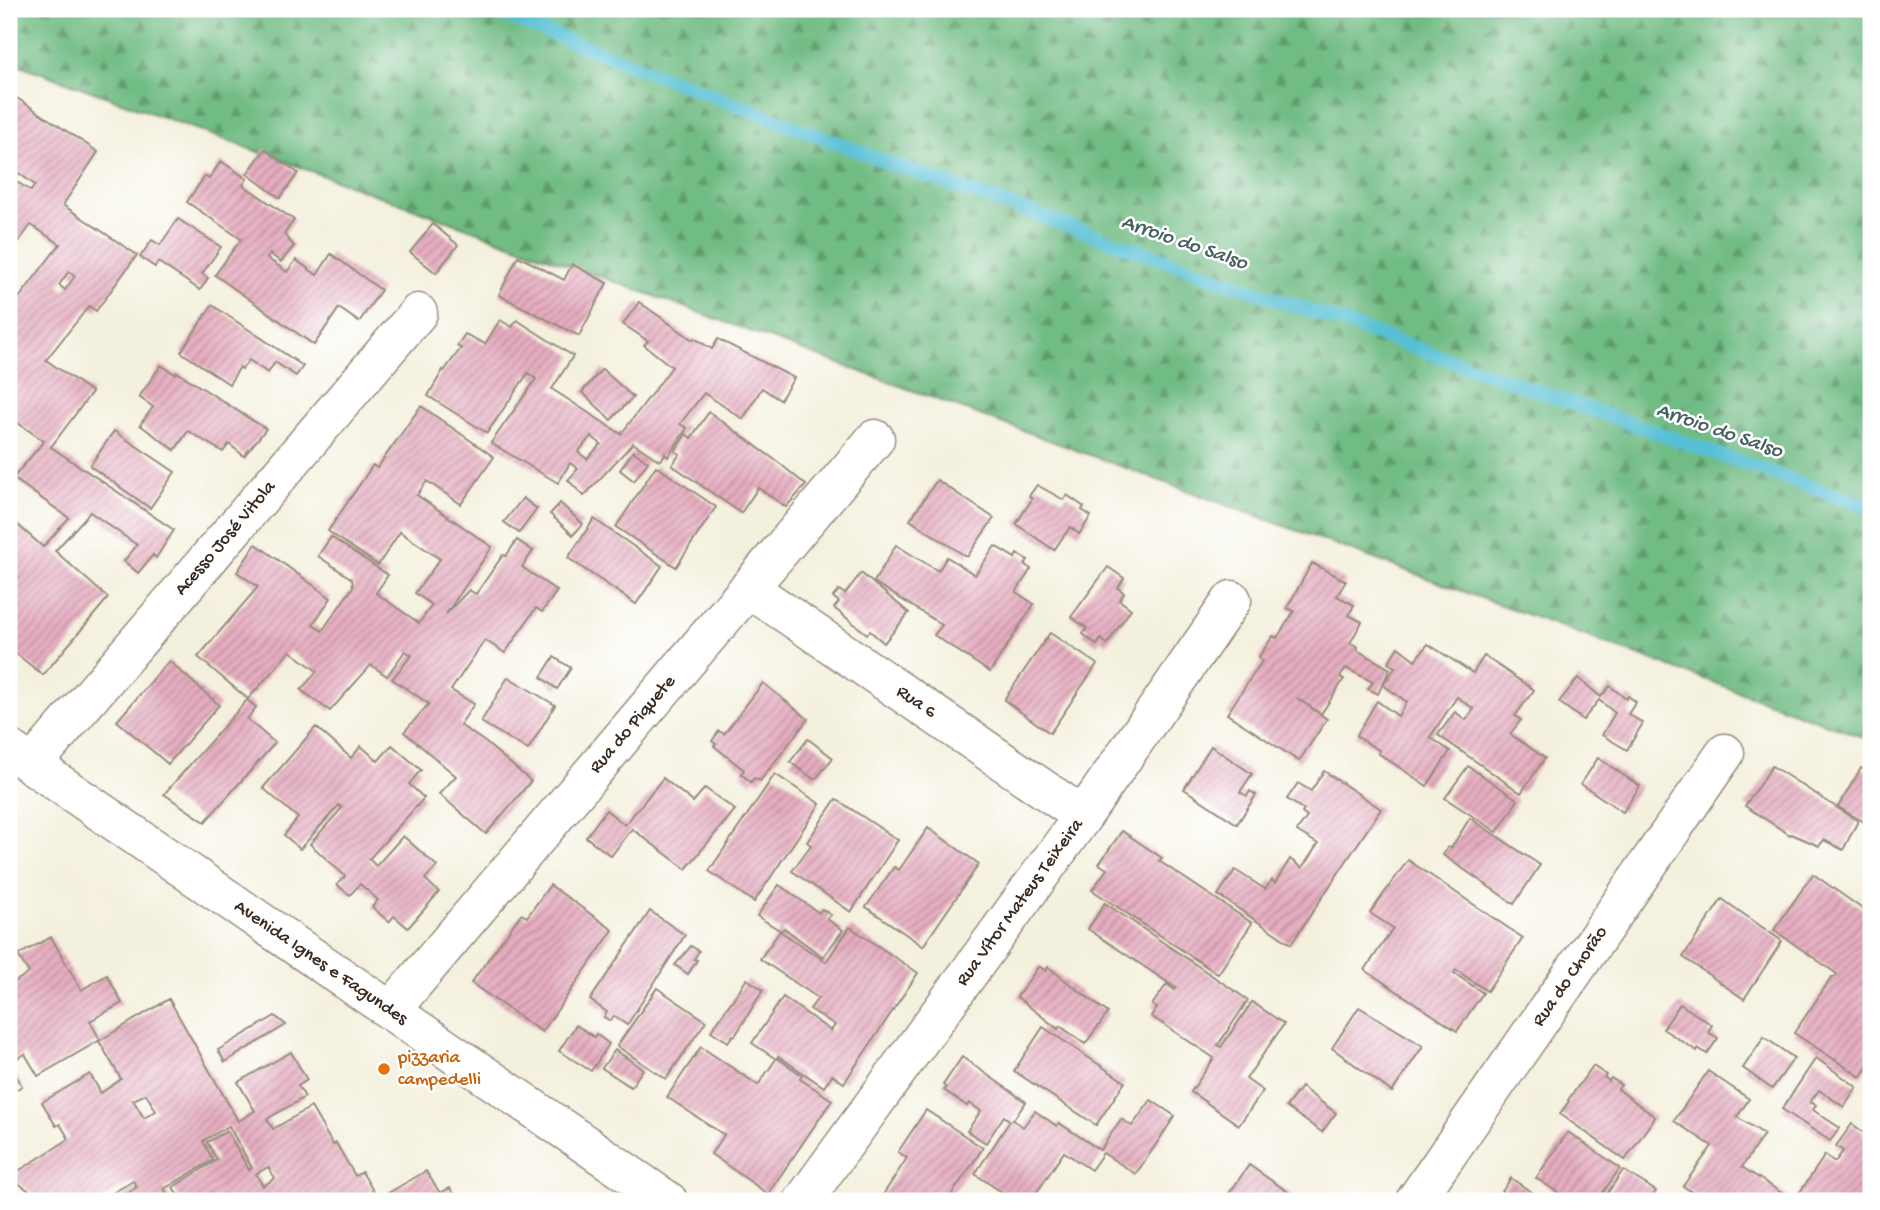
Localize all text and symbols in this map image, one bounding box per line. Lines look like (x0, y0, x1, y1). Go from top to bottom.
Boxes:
water label: Arroio do Salso (1118, 211, 1251, 278)
water label: Arroio do Salso (1653, 399, 1786, 466)
street label: Acesso José Vitola (170, 475, 282, 601)
street label: Rua do Piquete (585, 671, 681, 779)
street label: Rua 6 (892, 680, 941, 724)
street label: Rua Vítor Mateus Teixeira (951, 813, 1090, 991)
street label: Avenida Ignes e Fagundes (229, 895, 413, 1031)
street label: Rua do Chorão (1528, 922, 1613, 1031)
place label: pizzaria campedelli (397, 1047, 481, 1092)
marker: pizzaria campedelli (376, 1061, 392, 1077)

